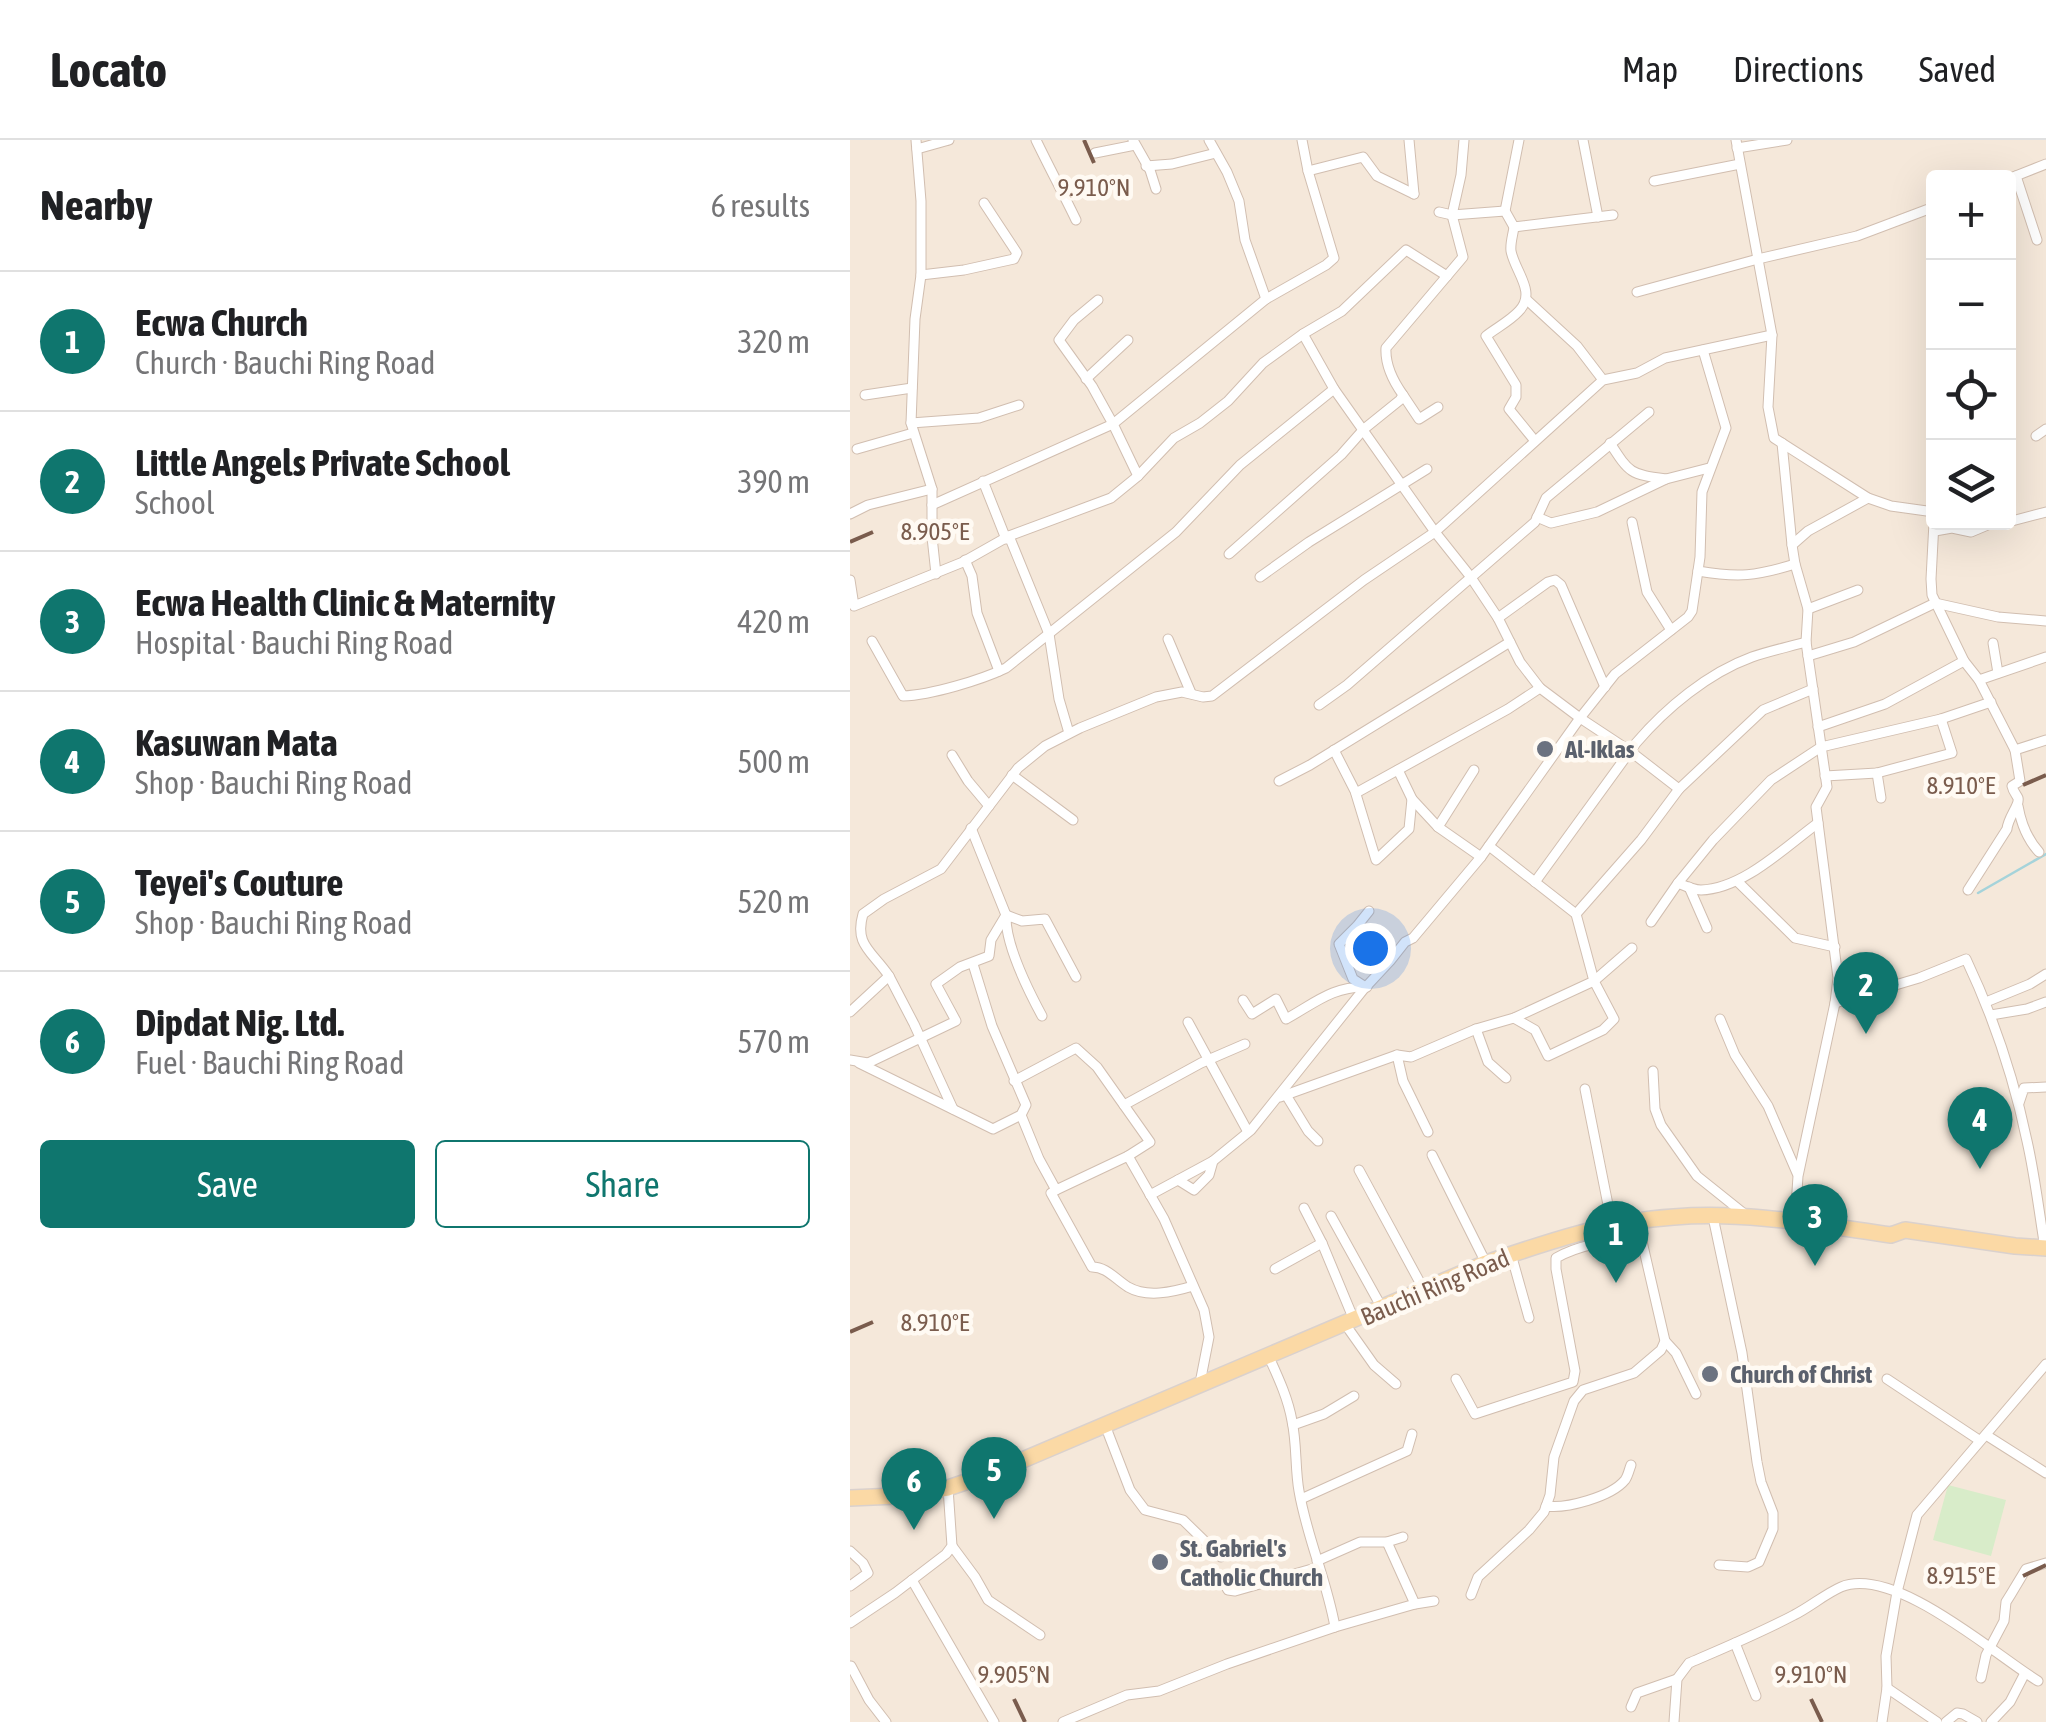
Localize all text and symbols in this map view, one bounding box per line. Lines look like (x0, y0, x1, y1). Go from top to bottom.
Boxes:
text: Locato (50, 42, 167, 97)
text: Map (1622, 49, 1678, 89)
text: Directions (1733, 49, 1864, 89)
text: Saved (1919, 49, 1996, 89)
map controls (1926, 170, 2016, 530)
button: + (1926, 170, 2016, 260)
text: 9.910°N (1057, 173, 1131, 201)
text: Nearby (40, 181, 153, 229)
text: 6 results (711, 187, 810, 224)
button: − (1926, 260, 2016, 350)
text: Ecwa Church (135, 301, 308, 344)
text: 1 (65, 323, 80, 360)
text: 320 m (737, 323, 810, 360)
text: Church · Bauchi Ring Road (135, 344, 436, 381)
button: locate (1926, 350, 2016, 440)
button: layers (1926, 440, 2016, 530)
text: Little Angels Private School (135, 441, 510, 484)
text: 2 (65, 463, 80, 500)
text: 390 m (737, 463, 810, 500)
text: School (135, 484, 214, 521)
text: 8.905°E (900, 517, 970, 545)
text: Ecwa Health Clinic & Maternity (135, 581, 555, 624)
text: 3 (65, 603, 80, 640)
text: 420 m (737, 603, 810, 640)
text: Hospital · Bauchi Ring Road (135, 624, 453, 661)
text: Kasuwan Mata (135, 721, 338, 764)
place label: Al-Iklas (1564, 735, 1635, 763)
marker: Al-Iklas (1534, 738, 1556, 760)
text: 4 (65, 743, 80, 780)
text: 500 m (737, 743, 810, 780)
text: Shop · Bauchi Ring Road (135, 764, 413, 801)
text: 8.910°E (1926, 771, 1996, 799)
text: Teyei's Couture (135, 861, 343, 904)
text: 5 (65, 883, 80, 920)
text: 520 m (737, 883, 810, 920)
text: Shop · Bauchi Ring Road (135, 904, 413, 941)
your location (1345, 923, 1396, 974)
pin: 2 (1834, 952, 1898, 1034)
text: Dipdat Nig. Ltd. (135, 1001, 344, 1044)
text: 6 (65, 1023, 80, 1060)
text: 570 m (737, 1023, 810, 1060)
text: Fuel · Bauchi Ring Road (135, 1044, 404, 1081)
pin: 4 (1948, 1086, 2012, 1169)
button: Save (40, 1140, 415, 1228)
button: Share (435, 1140, 810, 1228)
pin: 3 (1782, 1184, 1848, 1266)
pin: 1 (1584, 1200, 1648, 1283)
street label: Bauchi Ring Road (1357, 1243, 1513, 1331)
text: 8.910°E (900, 1308, 970, 1336)
place label: Church of Christ (1730, 1360, 1873, 1388)
marker: Church of Christ (1699, 1363, 1721, 1385)
pin: 5 (962, 1436, 1026, 1519)
pin: 6 (882, 1448, 946, 1530)
place label: St. Gabriel's Catholic Church (1180, 1534, 1323, 1591)
marker: St. Gabriel's Catholic Church (1149, 1551, 1171, 1573)
text: 8.915°E (1926, 1561, 1996, 1589)
text: 9.905°N (977, 1660, 1051, 1688)
text: 9.910°N (1774, 1660, 1848, 1688)

